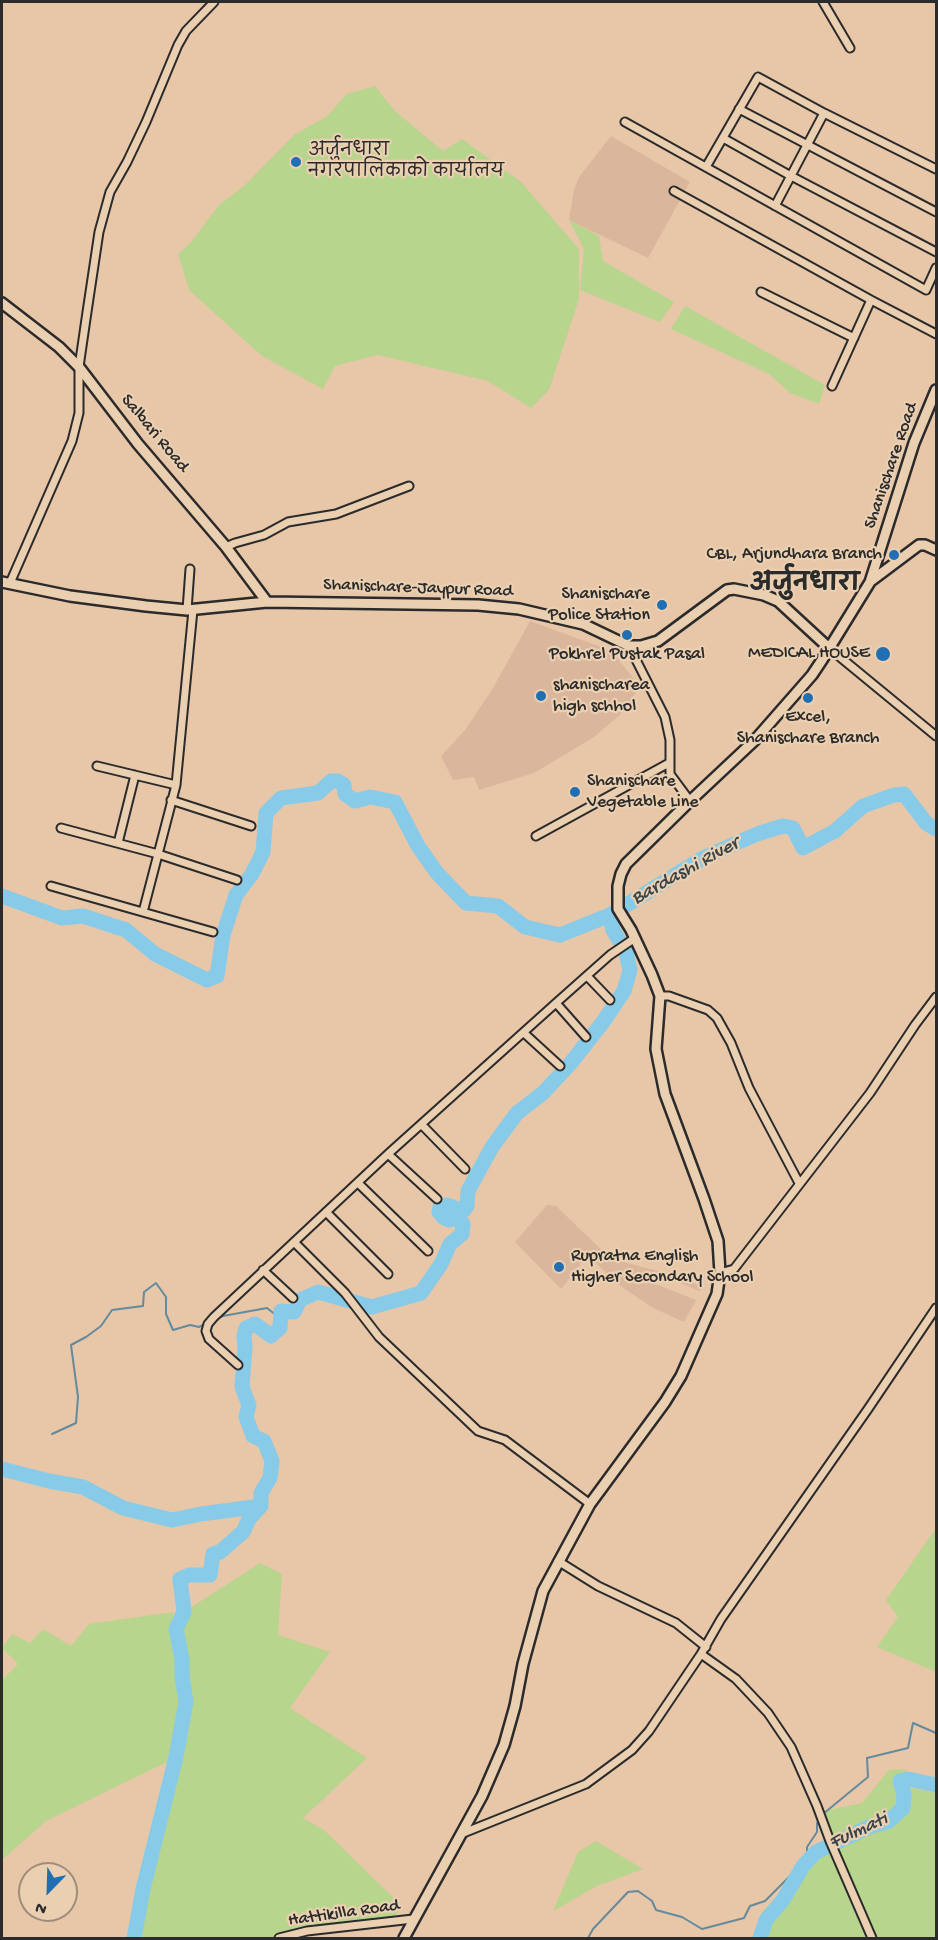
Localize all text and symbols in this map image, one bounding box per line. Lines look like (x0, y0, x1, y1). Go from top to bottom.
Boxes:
place label: अर्जुनधारा नगरपालिकाको कार्यालय (308, 141, 504, 184)
marker: अर्जुनधारा नगरपालिकाको कार्यालय (289, 155, 303, 169)
street label: Salbari Road (115, 390, 193, 478)
street label: Shanischare Road (860, 400, 924, 532)
place label: CBL, Arjundhara Branch (707, 544, 882, 566)
marker: CBL, Arjundhara Branch (887, 548, 901, 562)
district label: अर्जुनधारा (749, 572, 859, 600)
street label: Shanischare-Jaypur Road (323, 575, 513, 603)
place label: Shanischare Police Station (548, 584, 650, 626)
marker: Shanischare Police Station (655, 598, 669, 612)
marker: Pokhrel Pustak Pasal (620, 628, 634, 642)
place label: MEDICAL HOUSE (748, 643, 870, 665)
place label: Pokhrel Pustak Pasal (549, 644, 705, 666)
marker: MEDICAL HOUSE (874, 645, 892, 663)
place label: shanischarea high schhol (553, 675, 650, 718)
marker: shanischarea high schhol (534, 689, 548, 703)
marker: Excel, Shanischare Branch (801, 691, 815, 705)
place label: Excel, Shanischare Branch (737, 707, 879, 750)
place label: Shanischare Vegetable Line (587, 771, 699, 814)
marker: Shanischare Vegetable Line (568, 785, 582, 799)
water label: Bardashi River (628, 833, 744, 911)
place label: Rupratna English Higher Secondary School (571, 1246, 753, 1288)
marker: Rupratna English Higher Secondary School (552, 1260, 566, 1274)
water label: Fulmati (826, 1808, 892, 1856)
north arrow (18, 1862, 78, 1922)
street label: Hattikilla Road (287, 1895, 401, 1933)
text: N (33, 1896, 50, 1918)

